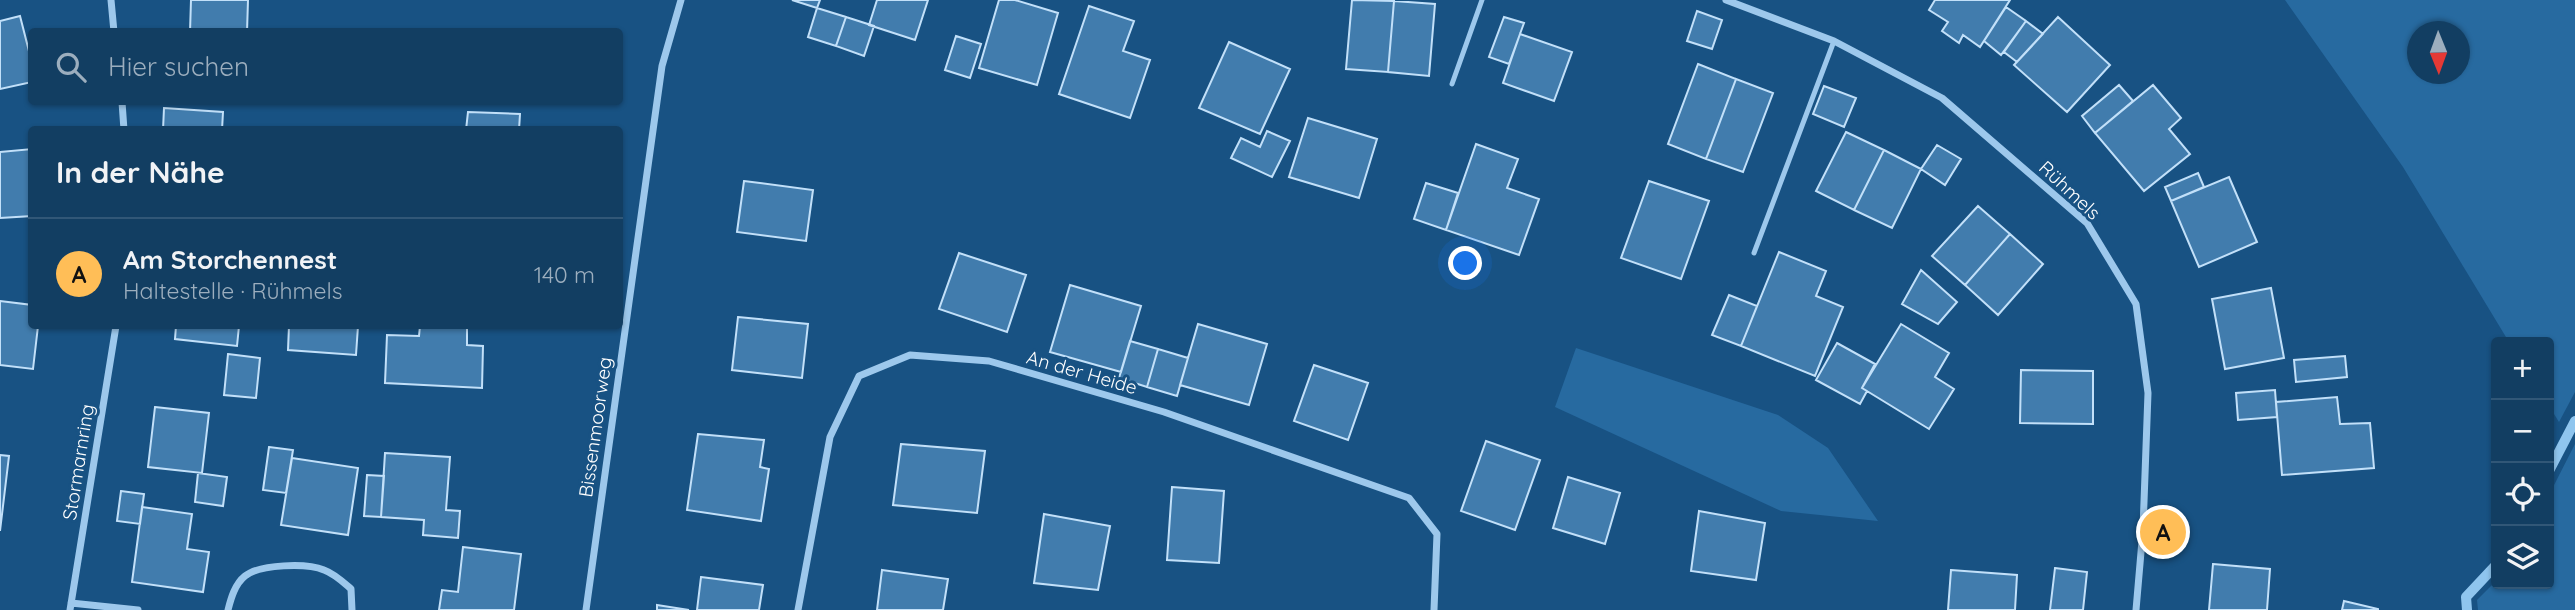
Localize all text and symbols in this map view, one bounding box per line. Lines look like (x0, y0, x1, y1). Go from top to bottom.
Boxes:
north arrow (2407, 21, 2470, 84)
search box (28, 28, 623, 105)
icon: search (52, 48, 90, 86)
text: Hier suchen (108, 50, 249, 83)
text: In der Nähe (56, 153, 225, 191)
street label: Rühmels (2034, 155, 2106, 225)
text: Am Storchennest (123, 243, 337, 276)
your location (1448, 246, 1482, 280)
text: A (72, 260, 86, 289)
text: 140 m (534, 260, 595, 289)
text: Haltestelle · Rühmels (123, 276, 343, 305)
map controls (2491, 337, 2554, 589)
button: + (2491, 337, 2554, 400)
street label: An der Heide (1024, 345, 1140, 399)
street label: Bissenmoorweg (573, 355, 617, 499)
button: − (2491, 400, 2554, 463)
street label: Stormarnring (57, 402, 99, 522)
button: locate (2491, 463, 2554, 526)
pin: A (2140, 506, 2186, 558)
button: layers (2491, 526, 2554, 589)

